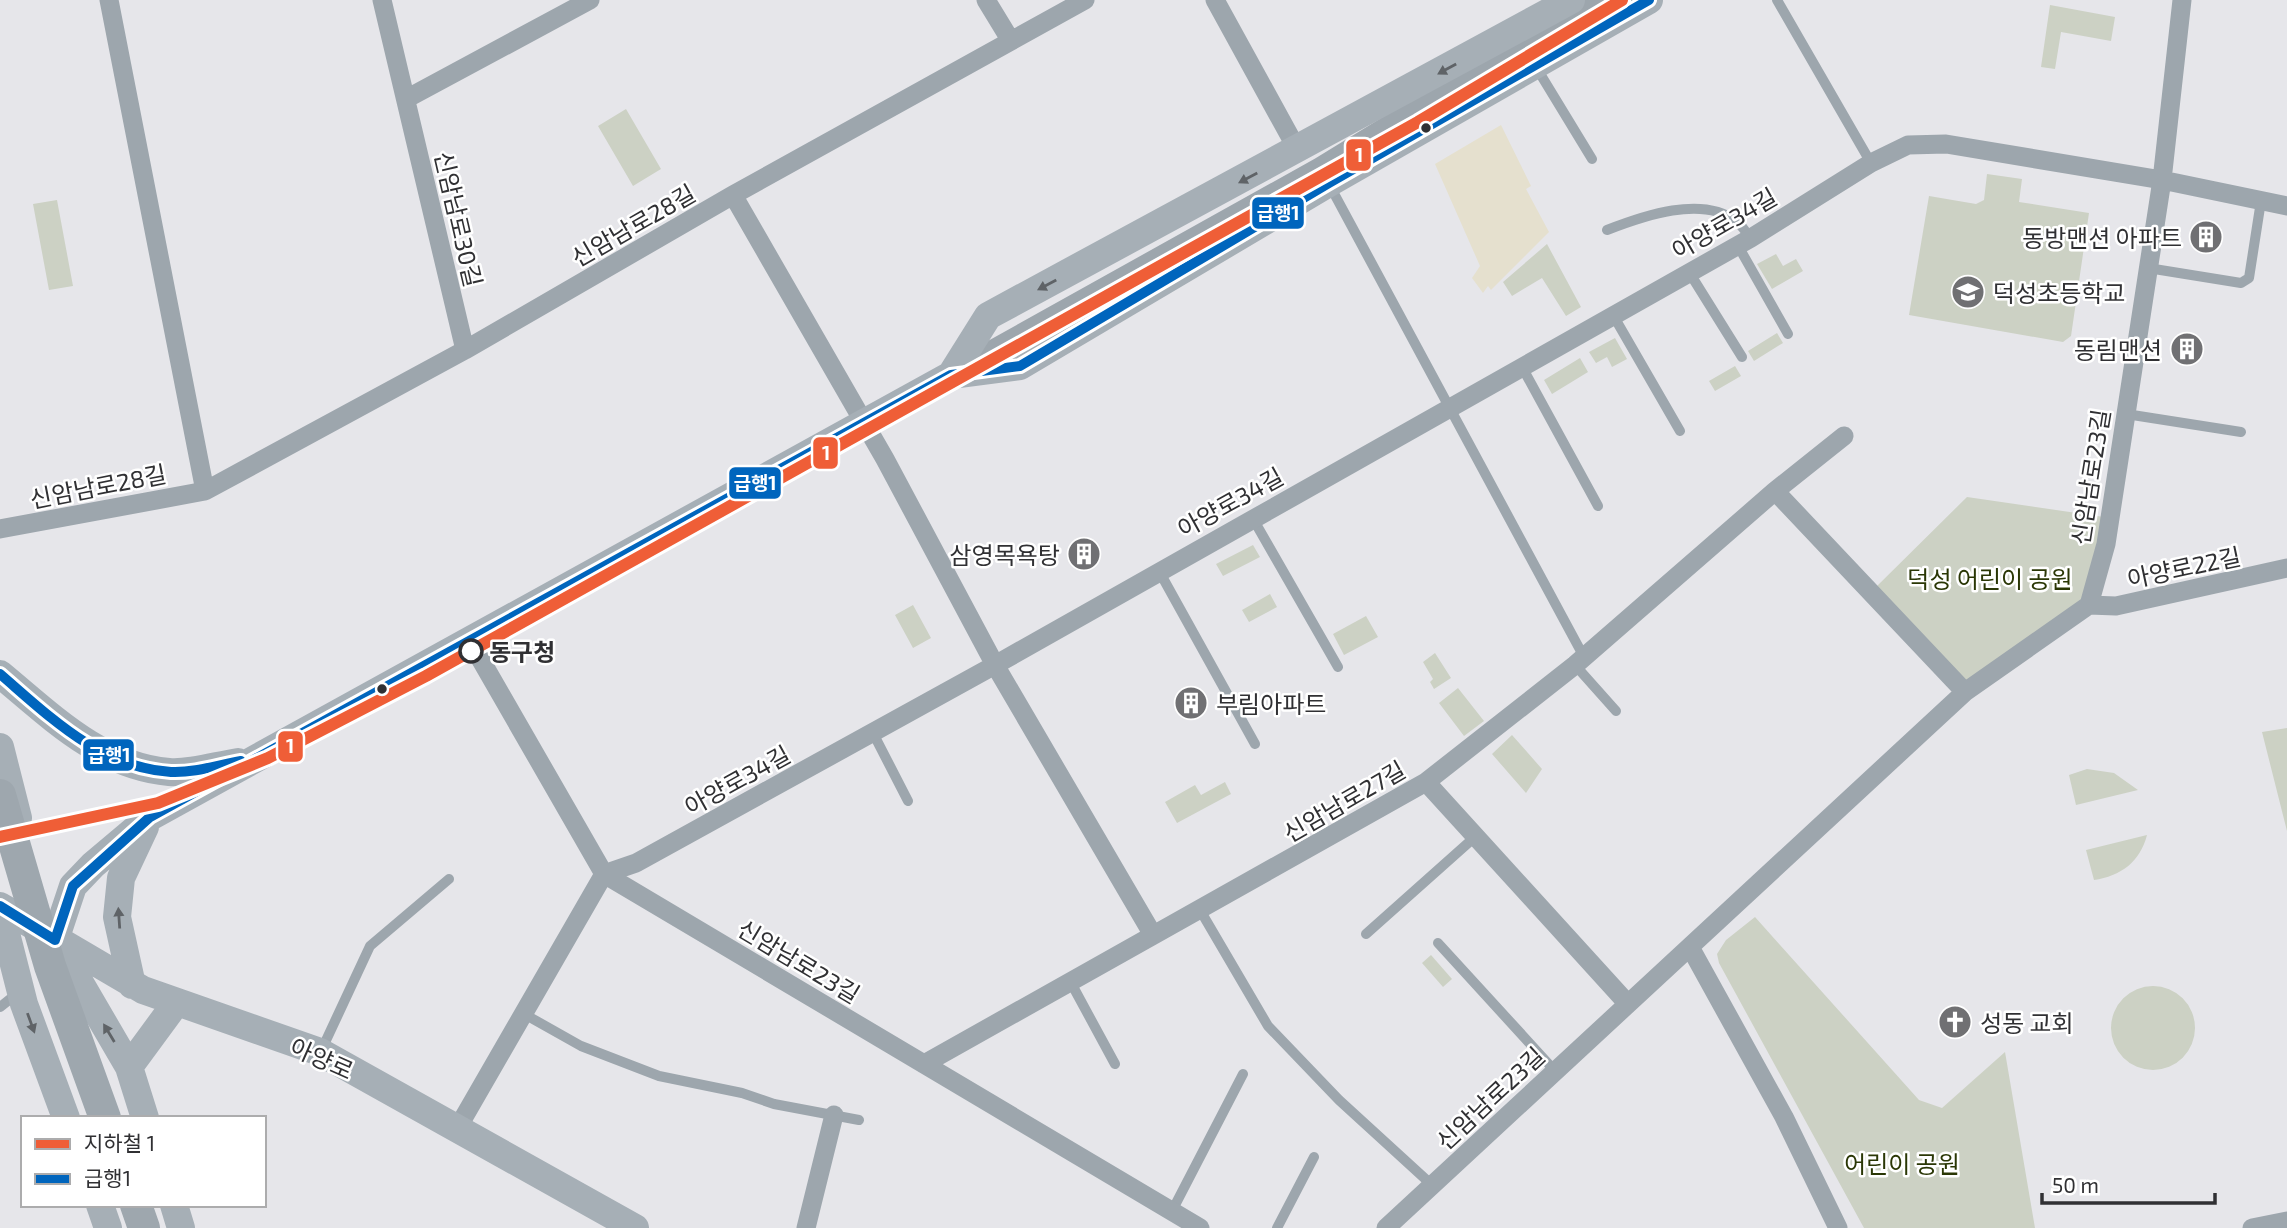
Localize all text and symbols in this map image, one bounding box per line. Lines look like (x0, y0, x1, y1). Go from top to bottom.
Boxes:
one-way arrow (1437, 62, 1457, 74)
unlabelled marker (1419, 121, 1433, 135)
line badge: 1 (1345, 138, 1372, 172)
text: 1 (1355, 143, 1363, 166)
street label: 신암남로30길 (429, 148, 489, 290)
one-way arrow (1238, 172, 1258, 183)
street label: 신암남로28길 (566, 178, 700, 272)
street label: 아양로34길 (1666, 181, 1782, 265)
line badge: 급행1 (1251, 196, 1305, 230)
text: 급행1 (1256, 201, 1300, 224)
building icon: 동방맨션 아파트 (2187, 218, 2225, 256)
place label: 동방맨션 아파트 (2022, 223, 2182, 252)
school or university icon: 덕성초등학교 (1949, 273, 1987, 311)
place label: 덕성초등학교 (1993, 278, 2125, 307)
one-way arrow (1037, 279, 1057, 290)
building icon: 동림맨션 (2168, 330, 2206, 368)
place label: 동림맨션 (2074, 335, 2162, 364)
street label: 신암남로23길 (2065, 407, 2115, 547)
line badge: 1 (812, 436, 839, 470)
text: 1 (822, 441, 830, 464)
street label: 신암남로28길 (27, 459, 169, 513)
street label: 아양로34길 (1172, 461, 1288, 543)
line badge: 급행1 (728, 466, 782, 500)
text: 급행1 (733, 471, 777, 494)
building icon: 삼영목욕탕 (1065, 535, 1103, 573)
place label: 삼영목욕탕 (950, 540, 1060, 569)
street label: 아양로22길 (2125, 541, 2243, 593)
park label: 덕성 어린이 공원 (1907, 564, 2073, 593)
place label: 동구청 (489, 637, 555, 666)
marker: 동구청 (459, 639, 483, 663)
unlabelled marker (375, 682, 389, 696)
building icon: 부림아파트 (1172, 684, 1210, 722)
place label: 부림아파트 (1216, 689, 1326, 718)
line badge: 1 (277, 730, 304, 763)
text: 1 (286, 734, 294, 757)
line badge: 급행1 (82, 738, 135, 772)
street label: 아양로34길 (679, 739, 795, 821)
text: 급행1 (87, 743, 131, 766)
street label: 신암남로27길 (1278, 754, 1410, 848)
one-way arrow (113, 907, 124, 929)
street label: 신암남로23길 (733, 913, 865, 1009)
church icon: 성동 교회 (1936, 1003, 1974, 1041)
place label: 성동 교회 (1980, 1008, 2074, 1037)
one-way arrow (25, 1012, 36, 1033)
one-way arrow (103, 1024, 115, 1043)
street label: 아양로 (286, 1031, 358, 1085)
street label: 신암남로23길 (1430, 1041, 1550, 1155)
legend (21, 1116, 266, 1207)
text: 지하철 1 (84, 1130, 155, 1155)
park label: 어린이 공원 (1844, 1149, 1960, 1178)
scale bar (2042, 1162, 2215, 1206)
text: 급행1 (84, 1165, 131, 1190)
text: 50 m (2052, 1172, 2099, 1197)

